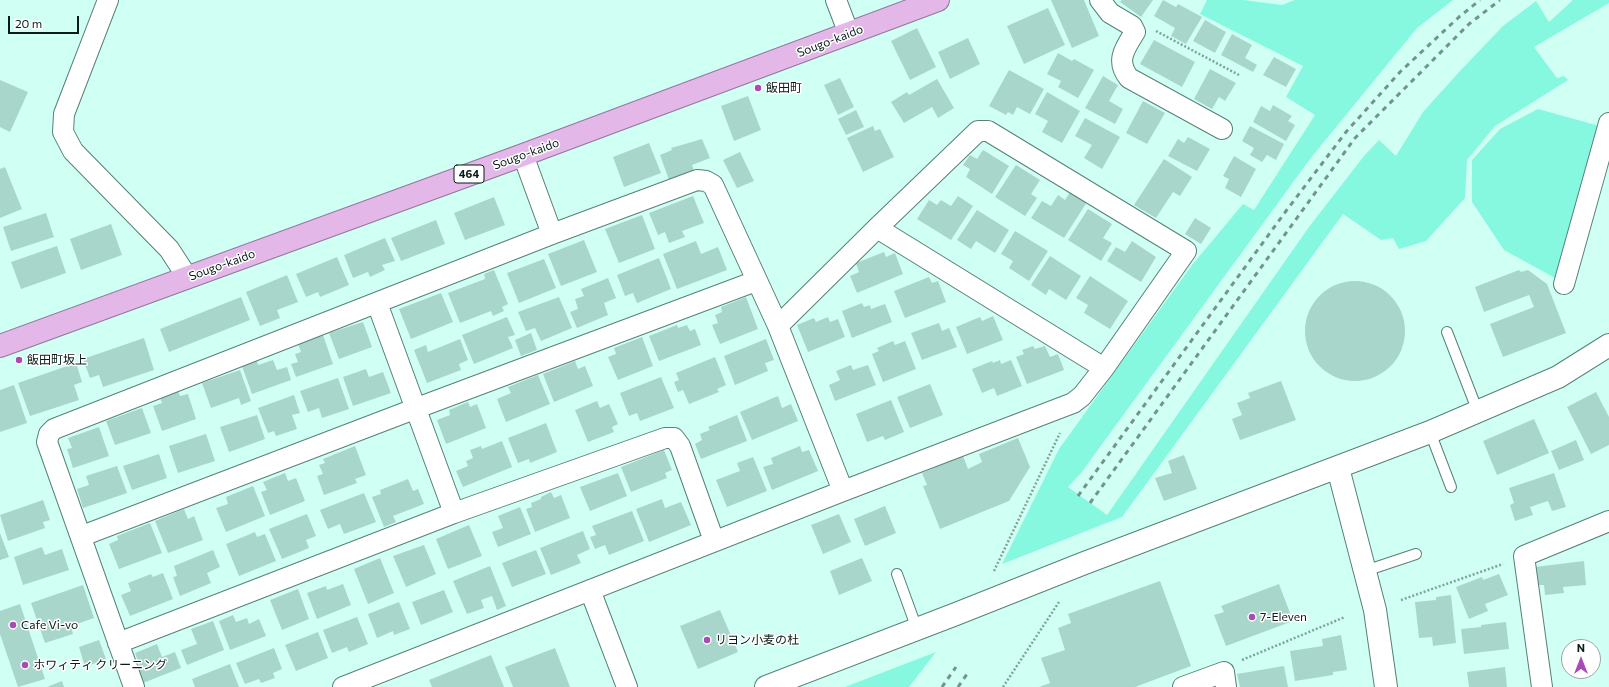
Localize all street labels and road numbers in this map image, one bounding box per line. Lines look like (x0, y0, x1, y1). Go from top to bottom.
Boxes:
street label: Sougo-kaido (795, 22, 865, 60)
street label: Sougo-kaido (491, 135, 561, 173)
road number: 464 (454, 165, 484, 183)
street label: Sougo-kaido (187, 246, 257, 284)

